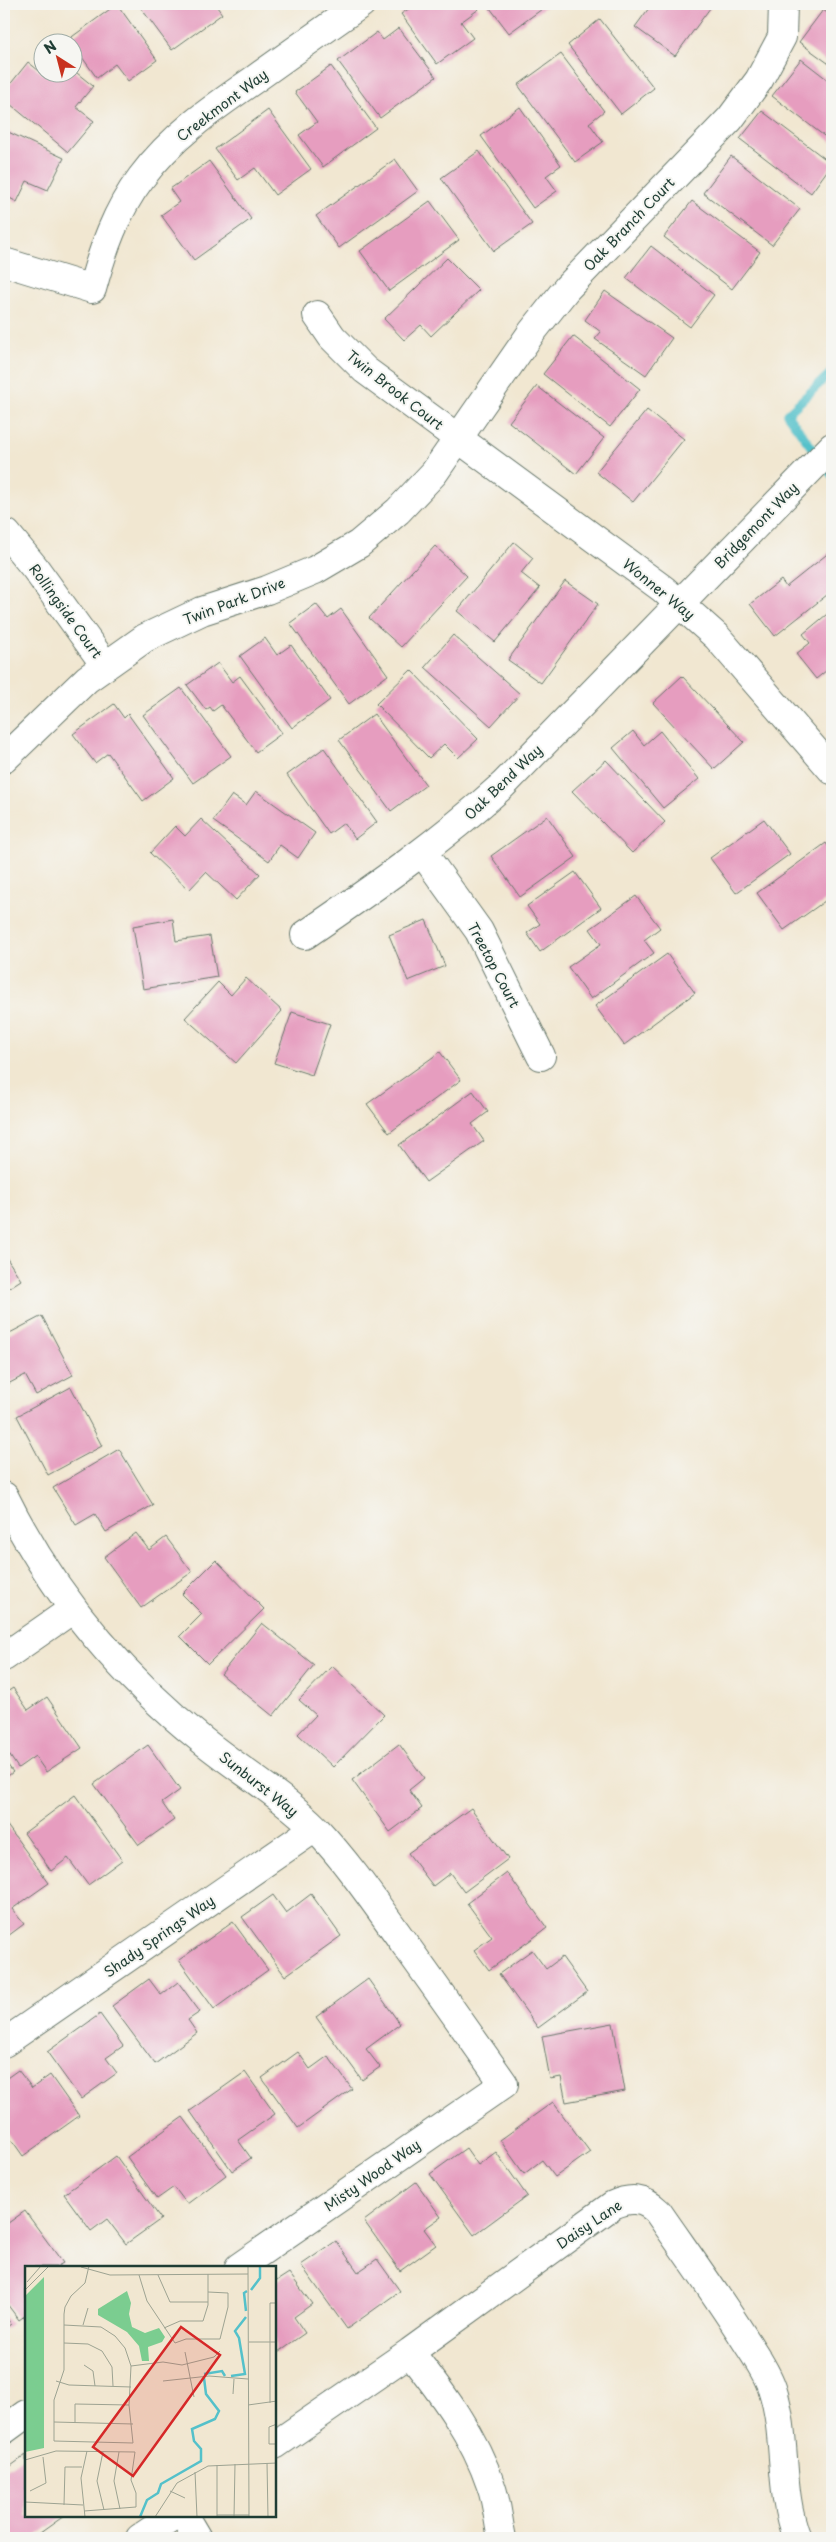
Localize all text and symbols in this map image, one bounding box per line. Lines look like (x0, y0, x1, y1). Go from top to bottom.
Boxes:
north arrow (32, 32, 82, 82)
text: N (39, 35, 61, 59)
street label: Creekmont Way (172, 64, 272, 146)
street label: Oak Branch Court (579, 172, 680, 276)
street label: Twin Brook Court (342, 345, 448, 435)
street label: Bridgemont Way (709, 477, 803, 573)
street label: Wonner Way (618, 553, 700, 625)
street label: Rollingside Court (24, 559, 108, 663)
street label: Twin Park Drive (180, 572, 288, 630)
street label: Oak Bend Way (459, 739, 547, 825)
street label: Treetop Court (463, 919, 525, 1012)
street label: Sunburst Way (215, 1746, 303, 1822)
street label: Shady Springs Way (99, 1890, 219, 1982)
street label: Misty Wood Way (320, 2134, 424, 2216)
street label: Daisy Lane (552, 2194, 626, 2254)
inset map (25, 2266, 276, 2517)

